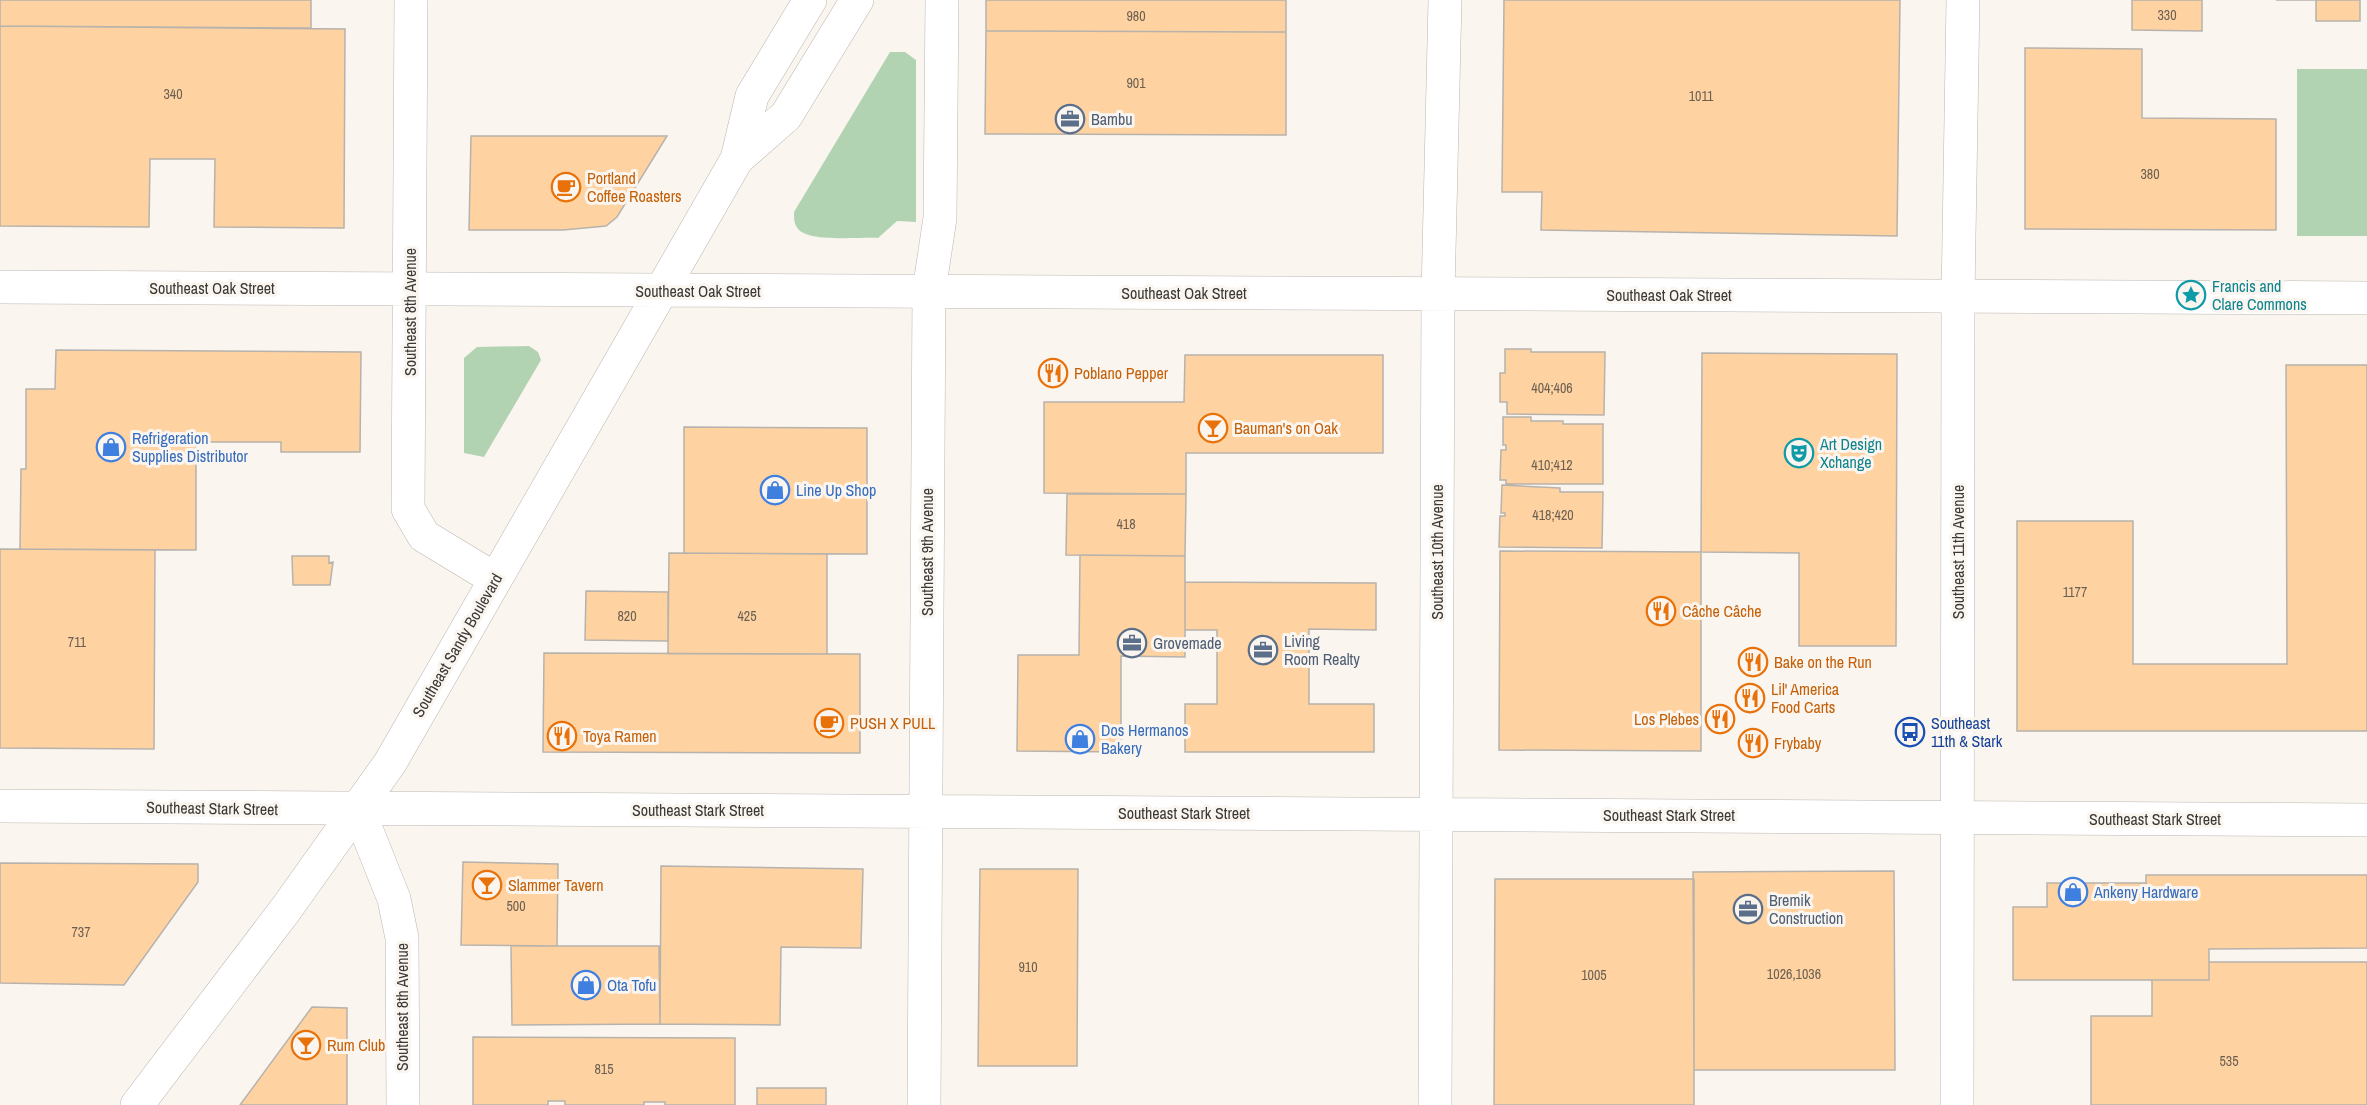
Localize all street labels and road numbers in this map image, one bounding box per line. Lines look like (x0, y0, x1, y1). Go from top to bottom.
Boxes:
street label: Southeast 8th Avenue (399, 248, 421, 376)
street label: Southeast Oak Street (149, 277, 275, 299)
street label: Southeast Oak Street (635, 280, 761, 302)
street label: Southeast Oak Street (1121, 282, 1247, 304)
street label: Southeast Oak Street (1606, 284, 1732, 306)
street label: Southeast 10th Avenue (1426, 484, 1448, 620)
street label: Southeast 11th Avenue (1947, 485, 1969, 619)
street label: Southeast 9th Avenue (916, 488, 938, 616)
street label: Southeast Sandy Boulevard (407, 569, 507, 721)
street label: Southeast Stark Street (146, 796, 279, 820)
street label: Southeast Stark Street (632, 799, 764, 821)
street label: Southeast Stark Street (1118, 802, 1250, 824)
street label: Southeast Stark Street (1603, 804, 1735, 826)
street label: Southeast Stark Street (2089, 808, 2221, 830)
street label: Southeast 8th Avenue (391, 943, 413, 1071)

